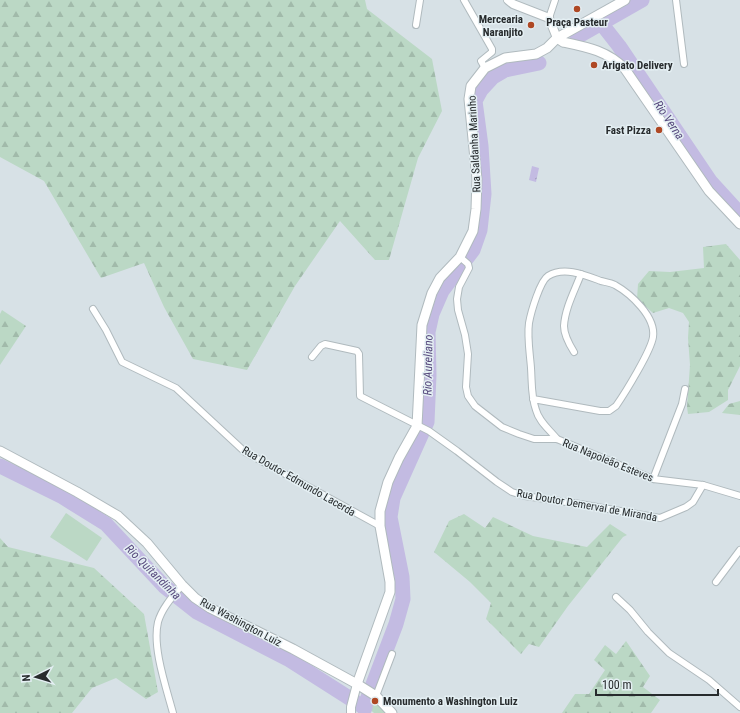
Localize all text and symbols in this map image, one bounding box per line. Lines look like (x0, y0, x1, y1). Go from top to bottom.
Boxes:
marker: Praça Pasteur (572, 4, 582, 14)
place label: Mercearia Naranjito (479, 13, 524, 39)
place label: Praça Pasteur (546, 16, 608, 29)
marker: Mercearia Naranjito (526, 20, 536, 30)
place label: Arigato Delivery (602, 59, 673, 72)
marker: Arigato Delivery (589, 60, 599, 70)
street label: Rua Saldanha Marinho (465, 95, 484, 193)
water label: Rio Verna (651, 98, 687, 142)
place label: Fast Pizza (606, 124, 651, 137)
marker: Fast Pizza (654, 125, 664, 135)
water label: Rio Aureliano (420, 334, 436, 396)
street label: Rua Napoleão Esteves (561, 436, 655, 485)
street label: Rua Doutor Edmundo Lacerda (240, 444, 358, 519)
street label: Rua Doutor Demerval de Miranda (516, 487, 658, 524)
water label: Rio Quitandinha (122, 541, 184, 603)
street label: Rua Washington Luiz (198, 596, 284, 649)
north arrow (16, 657, 56, 697)
scale bar (596, 671, 718, 697)
text: N (20, 674, 33, 682)
text: 100 m (602, 678, 632, 692)
place label: Monumento a Washington Luiz (383, 695, 518, 708)
marker: Monumento a Washington Luiz (370, 696, 380, 706)

